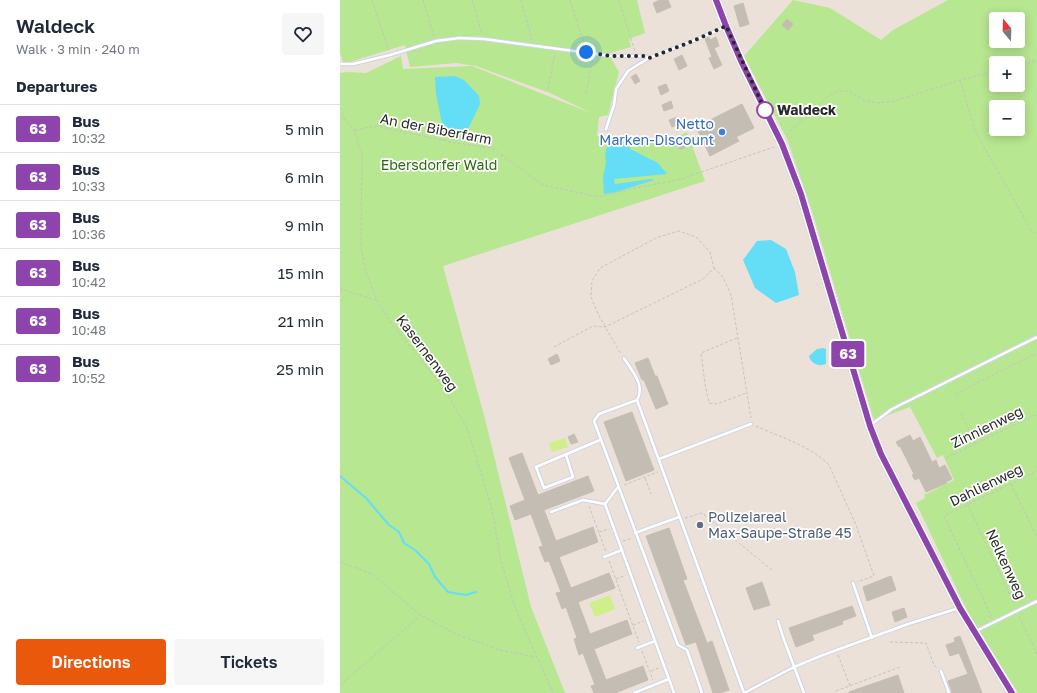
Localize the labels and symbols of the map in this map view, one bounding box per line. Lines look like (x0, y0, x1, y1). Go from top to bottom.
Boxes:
north arrow (989, 12, 1025, 48)
your location (576, 42, 596, 62)
marker: Waldeck (756, 101, 774, 119)
place label: Waldeck (777, 101, 836, 118)
street label: An der Biberfarm (379, 109, 493, 148)
place label: Netto Marken-Discount (599, 115, 714, 148)
marker: Netto Marken-Discount (717, 127, 727, 137)
park label: Ebersdorfer Wald (381, 156, 497, 173)
street label: Kasernenweg (393, 311, 462, 394)
line badge: 63 (830, 341, 866, 367)
street label: Zinnienweg (948, 402, 1025, 451)
street label: Dahlienweg (947, 460, 1025, 510)
place label: Polizeiareal Max-Saupe-Straße 45 (708, 508, 852, 541)
marker: Polizeiareal Max-Saupe-Straße 45 (695, 520, 705, 530)
street label: Nelkenweg (983, 526, 1030, 602)

